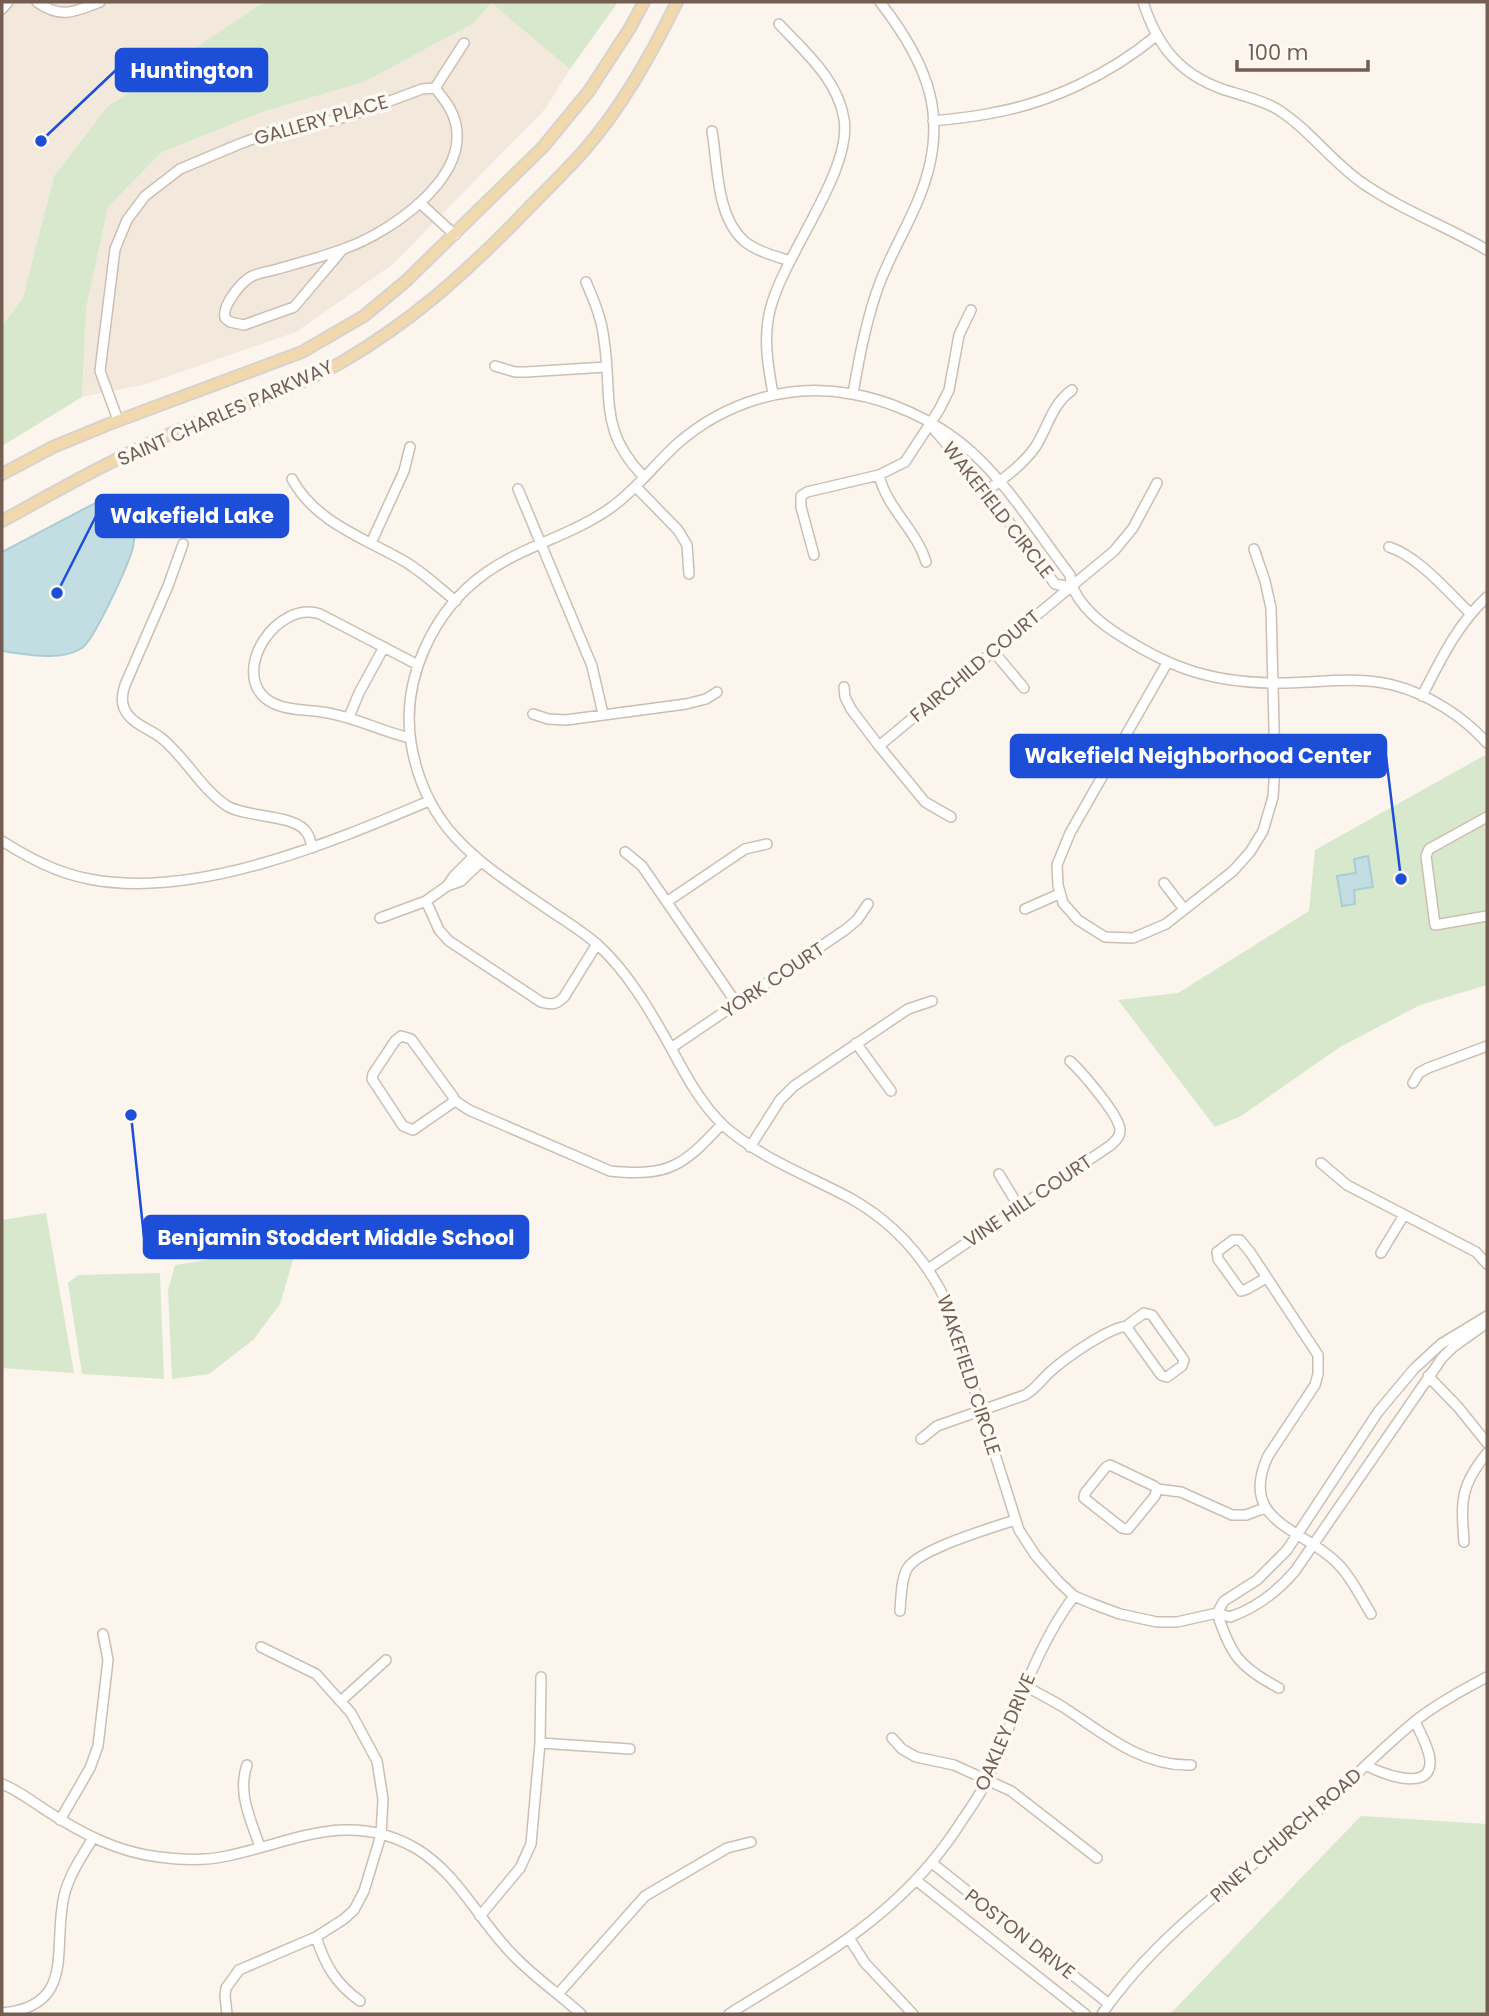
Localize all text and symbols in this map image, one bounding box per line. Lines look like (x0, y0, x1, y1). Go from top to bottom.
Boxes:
scale bar (1237, 28, 1368, 72)
text: 100 m (1248, 38, 1308, 67)
callout: Huntington (116, 49, 267, 91)
text: Huntington (131, 56, 253, 85)
street label: GALLERY PLACE (251, 88, 391, 152)
street label: SAINT CHARLES PARKWAY (113, 353, 337, 473)
street label: WAKEFIELD CIRCLE (936, 436, 1060, 584)
callout: Wakefield Lake (96, 495, 288, 537)
text: Wakefield Lake (110, 501, 274, 530)
street label: FAIRCHILD COURT (904, 604, 1046, 728)
callout: Wakefield Neighborhood Center (1011, 735, 1386, 777)
text: Wakefield Neighborhood Center (1025, 741, 1372, 770)
street label: YORK COURT (716, 936, 830, 1024)
street label: VINE HILL COURT (959, 1148, 1097, 1254)
callout: Benjamin Stoddert Middle School (144, 1216, 528, 1258)
text: Benjamin Stoddert Middle School (158, 1223, 514, 1252)
street label: WAKEFIELD CIRCLE (930, 1292, 1008, 1458)
street label: OAKLEY DRIVE (968, 1669, 1042, 1795)
street label: PINEY CHURCH ROAD (1204, 1762, 1368, 1908)
street label: POSTON DRIVE (959, 1882, 1081, 1986)

